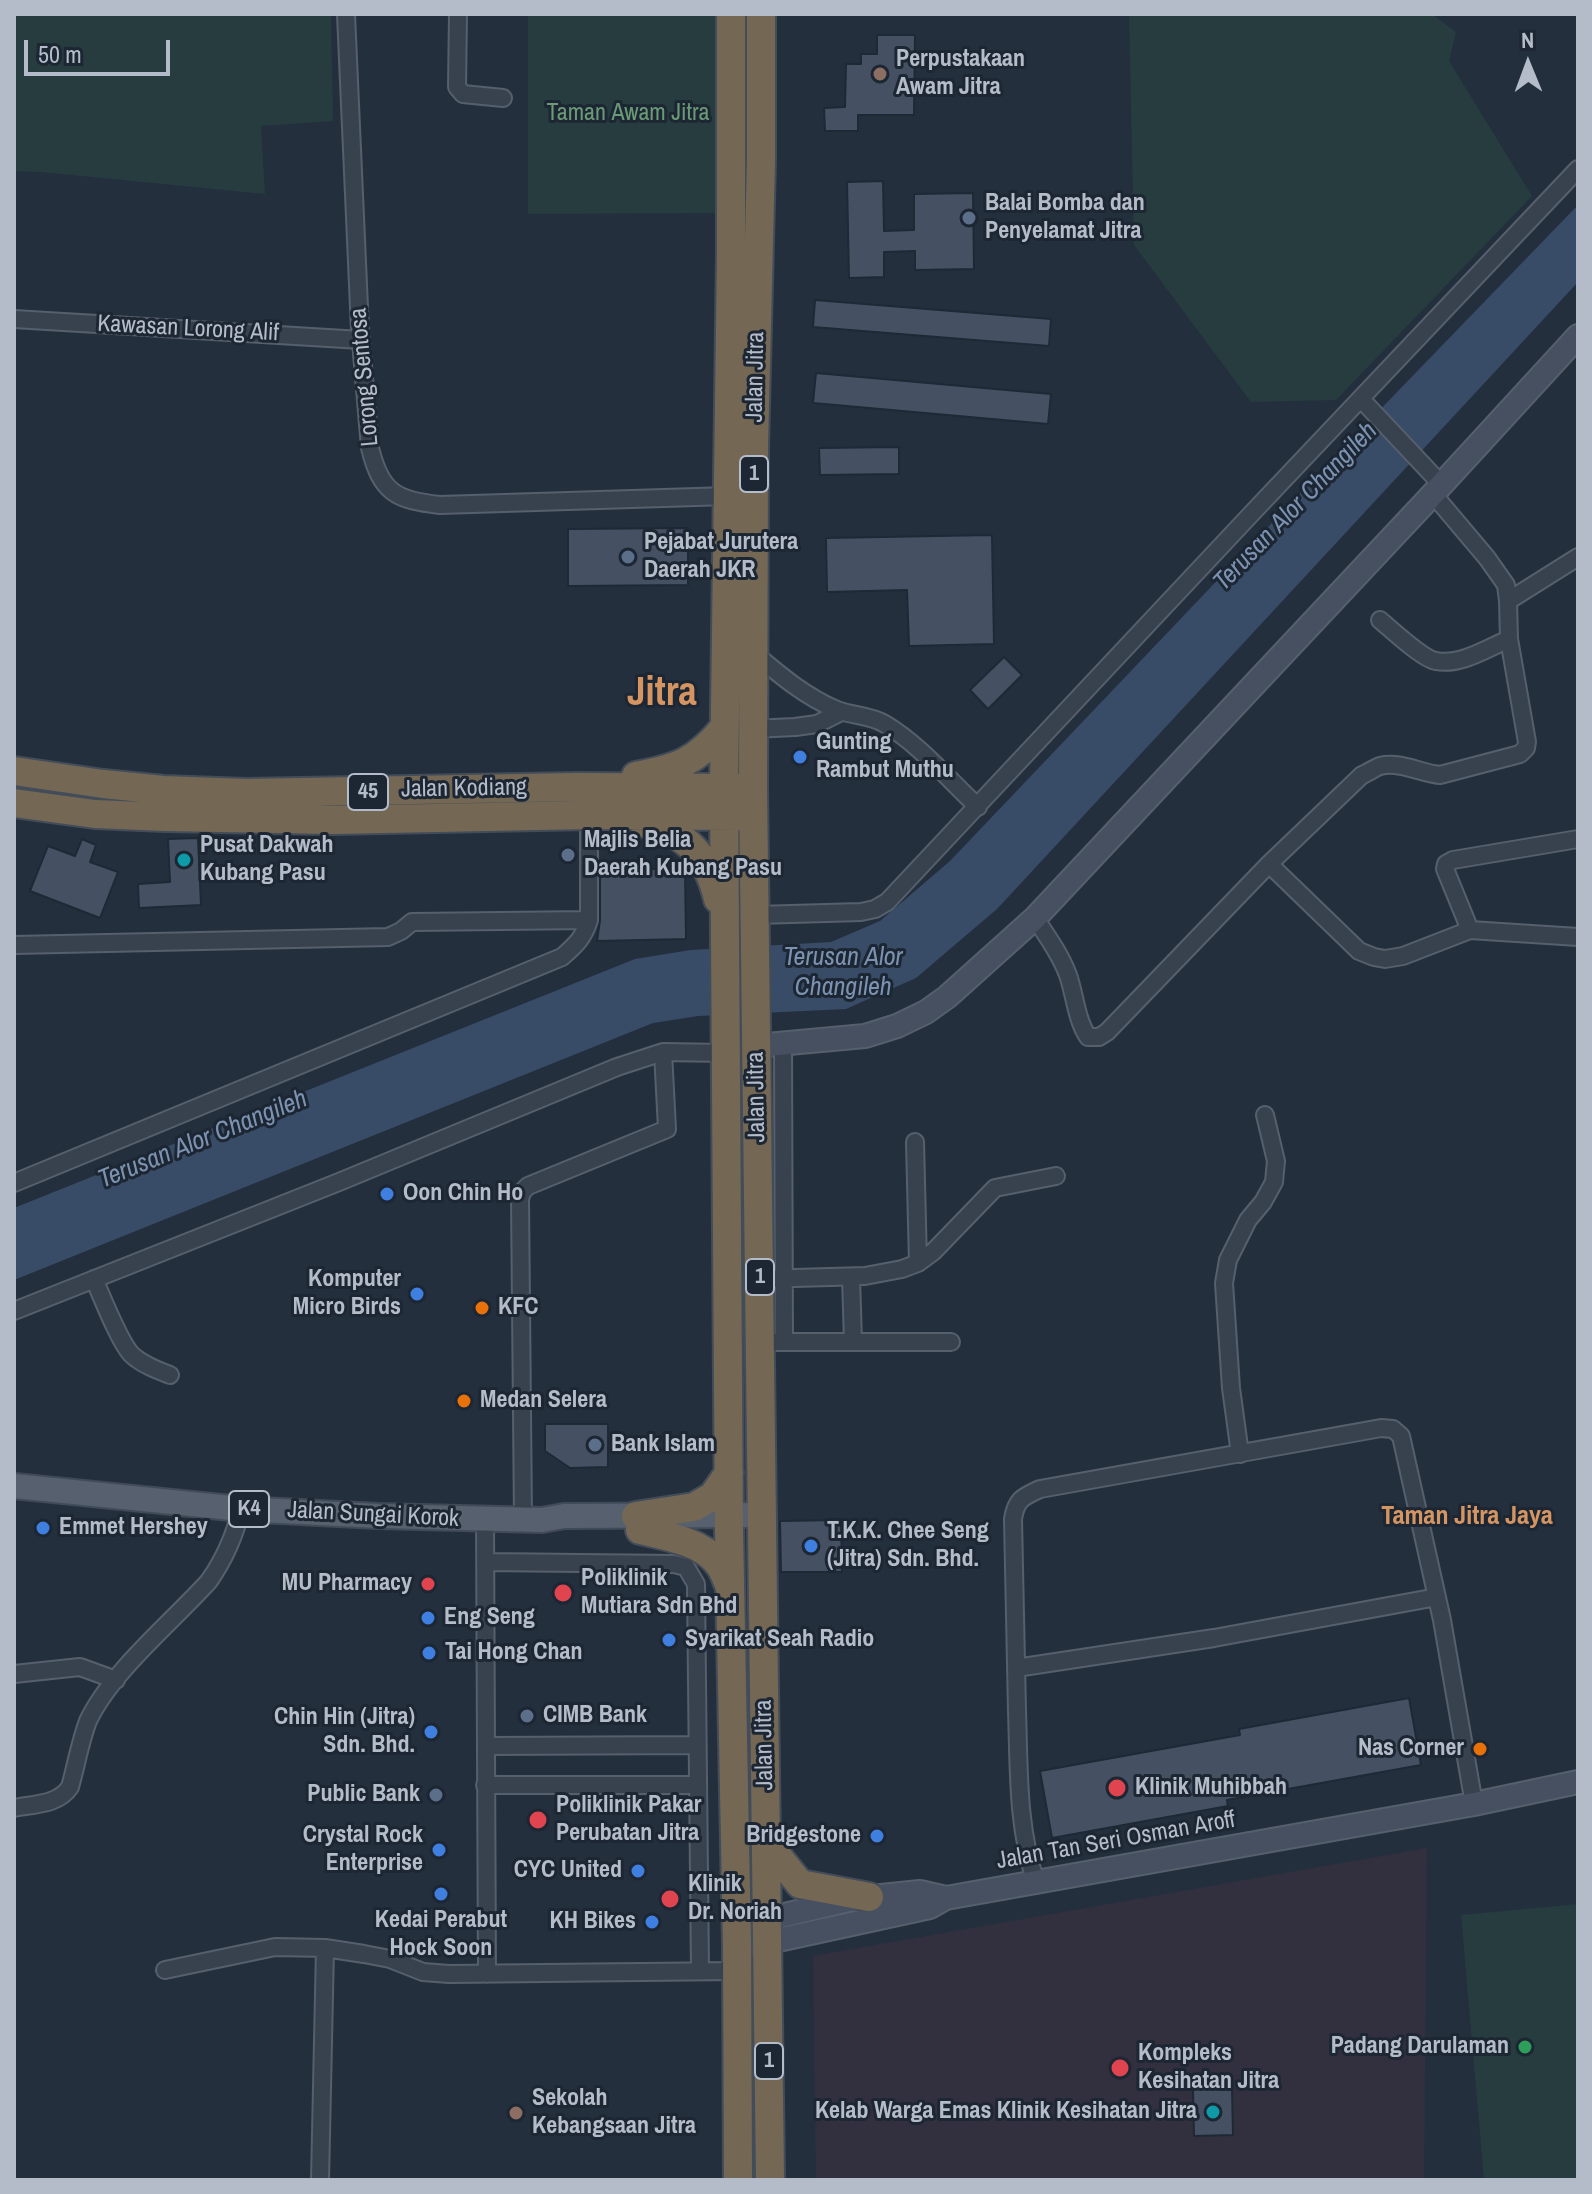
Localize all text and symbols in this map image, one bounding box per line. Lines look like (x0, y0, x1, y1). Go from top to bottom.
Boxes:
scale bar (28, 24, 174, 74)
north arrow (1488, 24, 1568, 104)
text: N (1521, 25, 1534, 55)
text: 50 m (38, 38, 82, 70)
place label: Perpustakaan Awam Jitra (896, 46, 1025, 102)
marker: Perpustakaan Awam Jitra (871, 65, 889, 83)
park label: Taman Awam Jitra (546, 100, 710, 128)
place label: Balai Bomba dan Penyelamat Jitra (985, 190, 1145, 246)
marker: Balai Bomba dan Penyelamat Jitra (960, 209, 978, 227)
street label: Lorong Sentosa (345, 307, 385, 447)
street label: Kawasan Lorong Alif (97, 310, 279, 348)
street label: Jalan Jitra (741, 331, 771, 423)
water label: Terusan Alor Changileh (1208, 416, 1384, 598)
road number: 1 (740, 456, 768, 492)
place label: Pejabat Jurutera Daerah JKR (644, 529, 798, 585)
marker: Pejabat Jurutera Daerah JKR (619, 548, 637, 566)
district label: Jitra (627, 670, 697, 718)
place label: Gunting Rambut Muthu (816, 729, 954, 785)
marker: Gunting Rambut Muthu (791, 748, 809, 766)
road number: 45 (348, 774, 388, 810)
street label: Jalan Kodiang (401, 774, 527, 804)
place label: Majlis Belia Daerah Kubang Pasu (584, 827, 782, 883)
place label: Pusat Dakwah Kubang Pasu (200, 832, 333, 888)
marker: Majlis Belia Daerah Kubang Pasu (559, 846, 577, 864)
marker: Pusat Dakwah Kubang Pasu (175, 851, 193, 869)
water label: Terusan Alor Changileh (783, 942, 903, 1004)
street label: Jalan Jitra (742, 1051, 772, 1143)
water label: Terusan Alor Changileh (94, 1084, 312, 1196)
place label: Oon Chin Ho (403, 1180, 523, 1208)
marker: Oon Chin Ho (378, 1185, 396, 1203)
road number: 1 (746, 1259, 774, 1295)
place label: Komputer Micro Birds (293, 1266, 401, 1322)
marker: Komputer Micro Birds (408, 1285, 426, 1303)
place label: KFC (498, 1294, 538, 1322)
marker: KFC (473, 1299, 491, 1317)
place label: Medan Selera (480, 1387, 607, 1415)
marker: Medan Selera (455, 1392, 473, 1410)
place label: Bank Islam (611, 1431, 715, 1459)
marker: Bank Islam (586, 1436, 604, 1454)
road number: K4 (229, 1491, 269, 1527)
street label: Jalan Sungai Korok (286, 1496, 460, 1534)
district label: Taman Jitra Jaya (1381, 1501, 1553, 1533)
place label: Emmet Hershey (59, 1514, 208, 1542)
place label: T.K.K. Chee Seng (Jitra) Sdn. Bhd. (827, 1518, 989, 1574)
marker: Emmet Hershey (34, 1519, 52, 1537)
marker: T.K.K. Chee Seng (Jitra) Sdn. Bhd. (802, 1537, 820, 1555)
place label: Poliklinik Mutiara Sdn Bhd (581, 1565, 737, 1621)
place label: MU Pharmacy (282, 1570, 412, 1598)
marker: MU Pharmacy (419, 1575, 437, 1593)
marker: Poliklinik Mutiara Sdn Bhd (552, 1582, 574, 1604)
place label: Eng Seng (444, 1604, 535, 1632)
marker: Eng Seng (419, 1609, 437, 1627)
place label: Syarikat Seah Radio (685, 1626, 874, 1654)
marker: Syarikat Seah Radio (660, 1631, 678, 1649)
place label: Tai Hong Chan (445, 1639, 582, 1667)
marker: Tai Hong Chan (420, 1644, 438, 1662)
street label: Jalan Jitra (750, 1699, 780, 1791)
place label: CIMB Bank (543, 1702, 647, 1730)
place label: Chin Hin (Jitra) Sdn. Bhd. (274, 1704, 415, 1760)
marker: CIMB Bank (518, 1707, 536, 1725)
marker: Chin Hin (Jitra) Sdn. Bhd. (422, 1723, 440, 1741)
place label: Nas Corner (1358, 1735, 1464, 1763)
marker: Nas Corner (1471, 1740, 1489, 1758)
place label: Klinik Muhibbah (1135, 1774, 1287, 1802)
marker: Klinik Muhibbah (1106, 1777, 1128, 1799)
place label: Public Bank (307, 1781, 420, 1809)
marker: Public Bank (427, 1786, 445, 1804)
place label: Poliklinik Pakar Perubatan Jitra (556, 1792, 702, 1848)
street label: Jalan Tan Seri Osman Aroff (994, 1806, 1238, 1876)
marker: Poliklinik Pakar Perubatan Jitra (527, 1809, 549, 1831)
place label: Crystal Rock Enterprise (303, 1822, 423, 1878)
place label: Bridgestone (746, 1822, 861, 1850)
marker: Bridgestone (868, 1827, 886, 1845)
marker: Crystal Rock Enterprise (430, 1841, 448, 1859)
place label: CYC United (514, 1857, 622, 1885)
marker: CYC United (629, 1862, 647, 1880)
place label: Klinik Dr. Noriah (688, 1871, 782, 1927)
marker: Kedai Perabut Hock Soon (432, 1885, 450, 1903)
marker: Klinik Dr. Noriah (659, 1888, 681, 1910)
place label: Kedai Perabut Hock Soon (375, 1907, 507, 1963)
place label: KH Bikes (550, 1908, 636, 1936)
marker: KH Bikes (643, 1913, 661, 1931)
place label: Padang Darulaman (1331, 2033, 1509, 2061)
marker: Padang Darulaman (1516, 2038, 1534, 2056)
place label: Kompleks Kesihatan Jitra (1138, 2040, 1279, 2096)
road number: 1 (755, 2043, 783, 2079)
marker: Kompleks Kesihatan Jitra (1109, 2057, 1131, 2079)
place label: Sekolah Kebangsaan Jitra (532, 2085, 696, 2141)
place label: Kelab Warga Emas Klinik Kesihatan Jitra (815, 2098, 1197, 2126)
marker: Kelab Warga Emas Klinik Kesihatan Jitra (1204, 2103, 1222, 2121)
marker: Sekolah Kebangsaan Jitra (507, 2104, 525, 2122)

